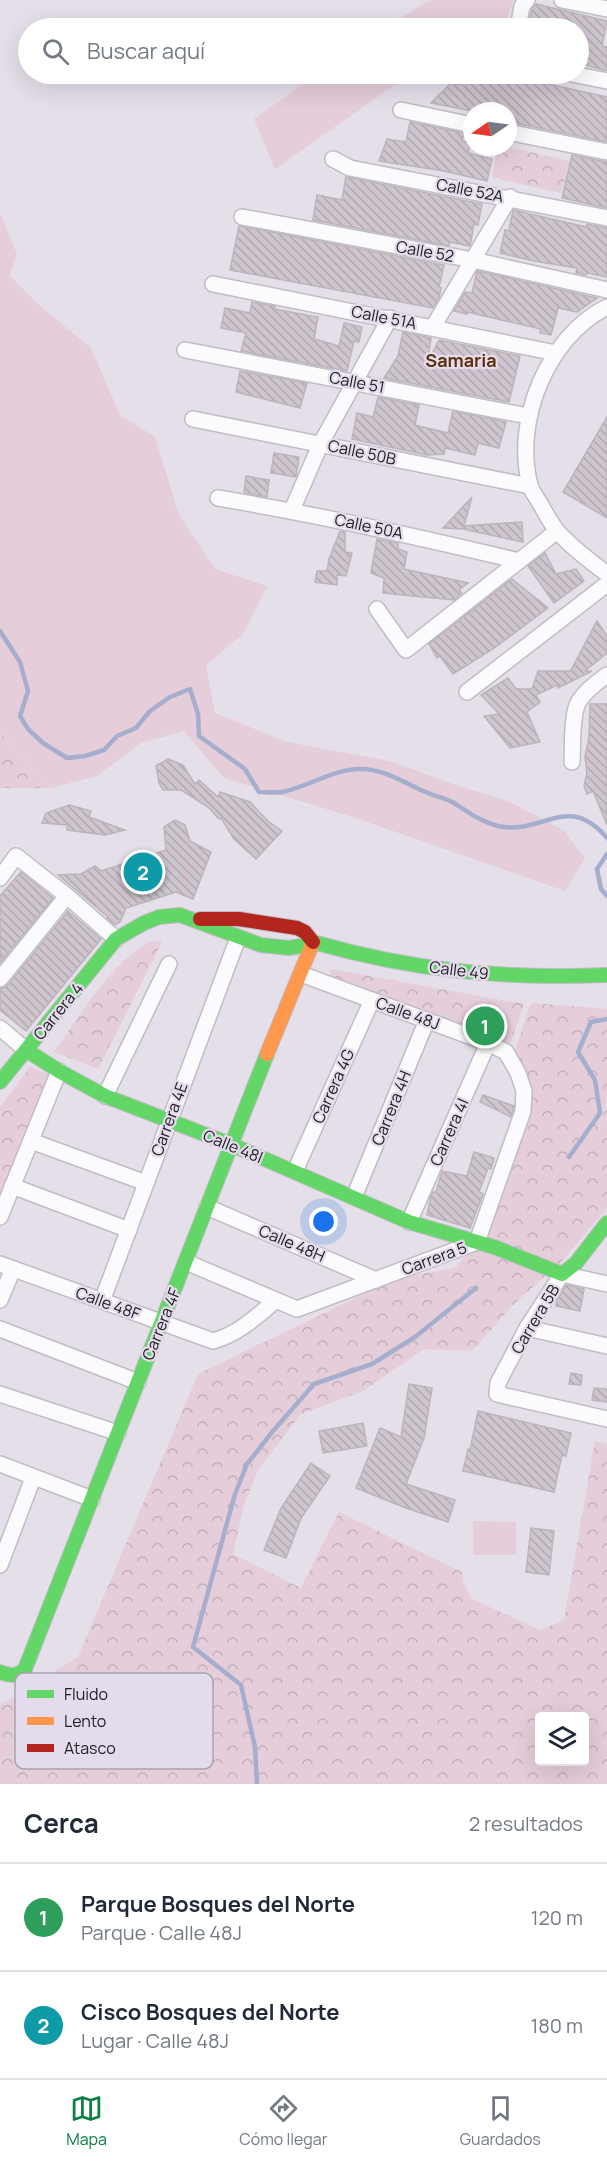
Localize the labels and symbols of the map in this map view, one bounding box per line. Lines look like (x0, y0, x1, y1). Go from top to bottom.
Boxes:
north arrow (463, 102, 517, 156)
street label: Calle 52A (434, 173, 506, 207)
street label: Calle 52 (394, 235, 456, 267)
street label: Calle 51A (350, 300, 418, 334)
district label: Samaria (425, 348, 497, 372)
street label: Calle 51 (327, 366, 387, 398)
street label: Calle 50B (326, 434, 398, 470)
street label: Calle 50A (333, 508, 405, 544)
pin: 2 (124, 850, 162, 894)
street label: Calle 49 (428, 955, 490, 985)
street label: Carrera 4 (28, 978, 88, 1044)
street label: Calle 48J (373, 991, 443, 1035)
pin: 1 (466, 1004, 504, 1048)
street label: Carrera 4G (307, 1045, 359, 1127)
street label: Carrera 4H (366, 1067, 416, 1149)
street label: Carrera 4E (145, 1079, 193, 1159)
street label: Carrera 4I (424, 1095, 474, 1169)
street label: Calle 48I (200, 1124, 266, 1168)
your location (309, 1207, 338, 1236)
street label: Calle 48H (255, 1219, 329, 1267)
street label: Carrera 5 (398, 1236, 470, 1280)
street label: Carrera 5B (506, 1280, 565, 1358)
street label: Calle 48F (73, 1281, 143, 1325)
street label: Carrera 4F (137, 1285, 185, 1363)
legend (15, 1673, 213, 1769)
text: Fluido (64, 1683, 108, 1705)
text: Lento (64, 1710, 106, 1732)
text: Atasco (64, 1737, 116, 1759)

